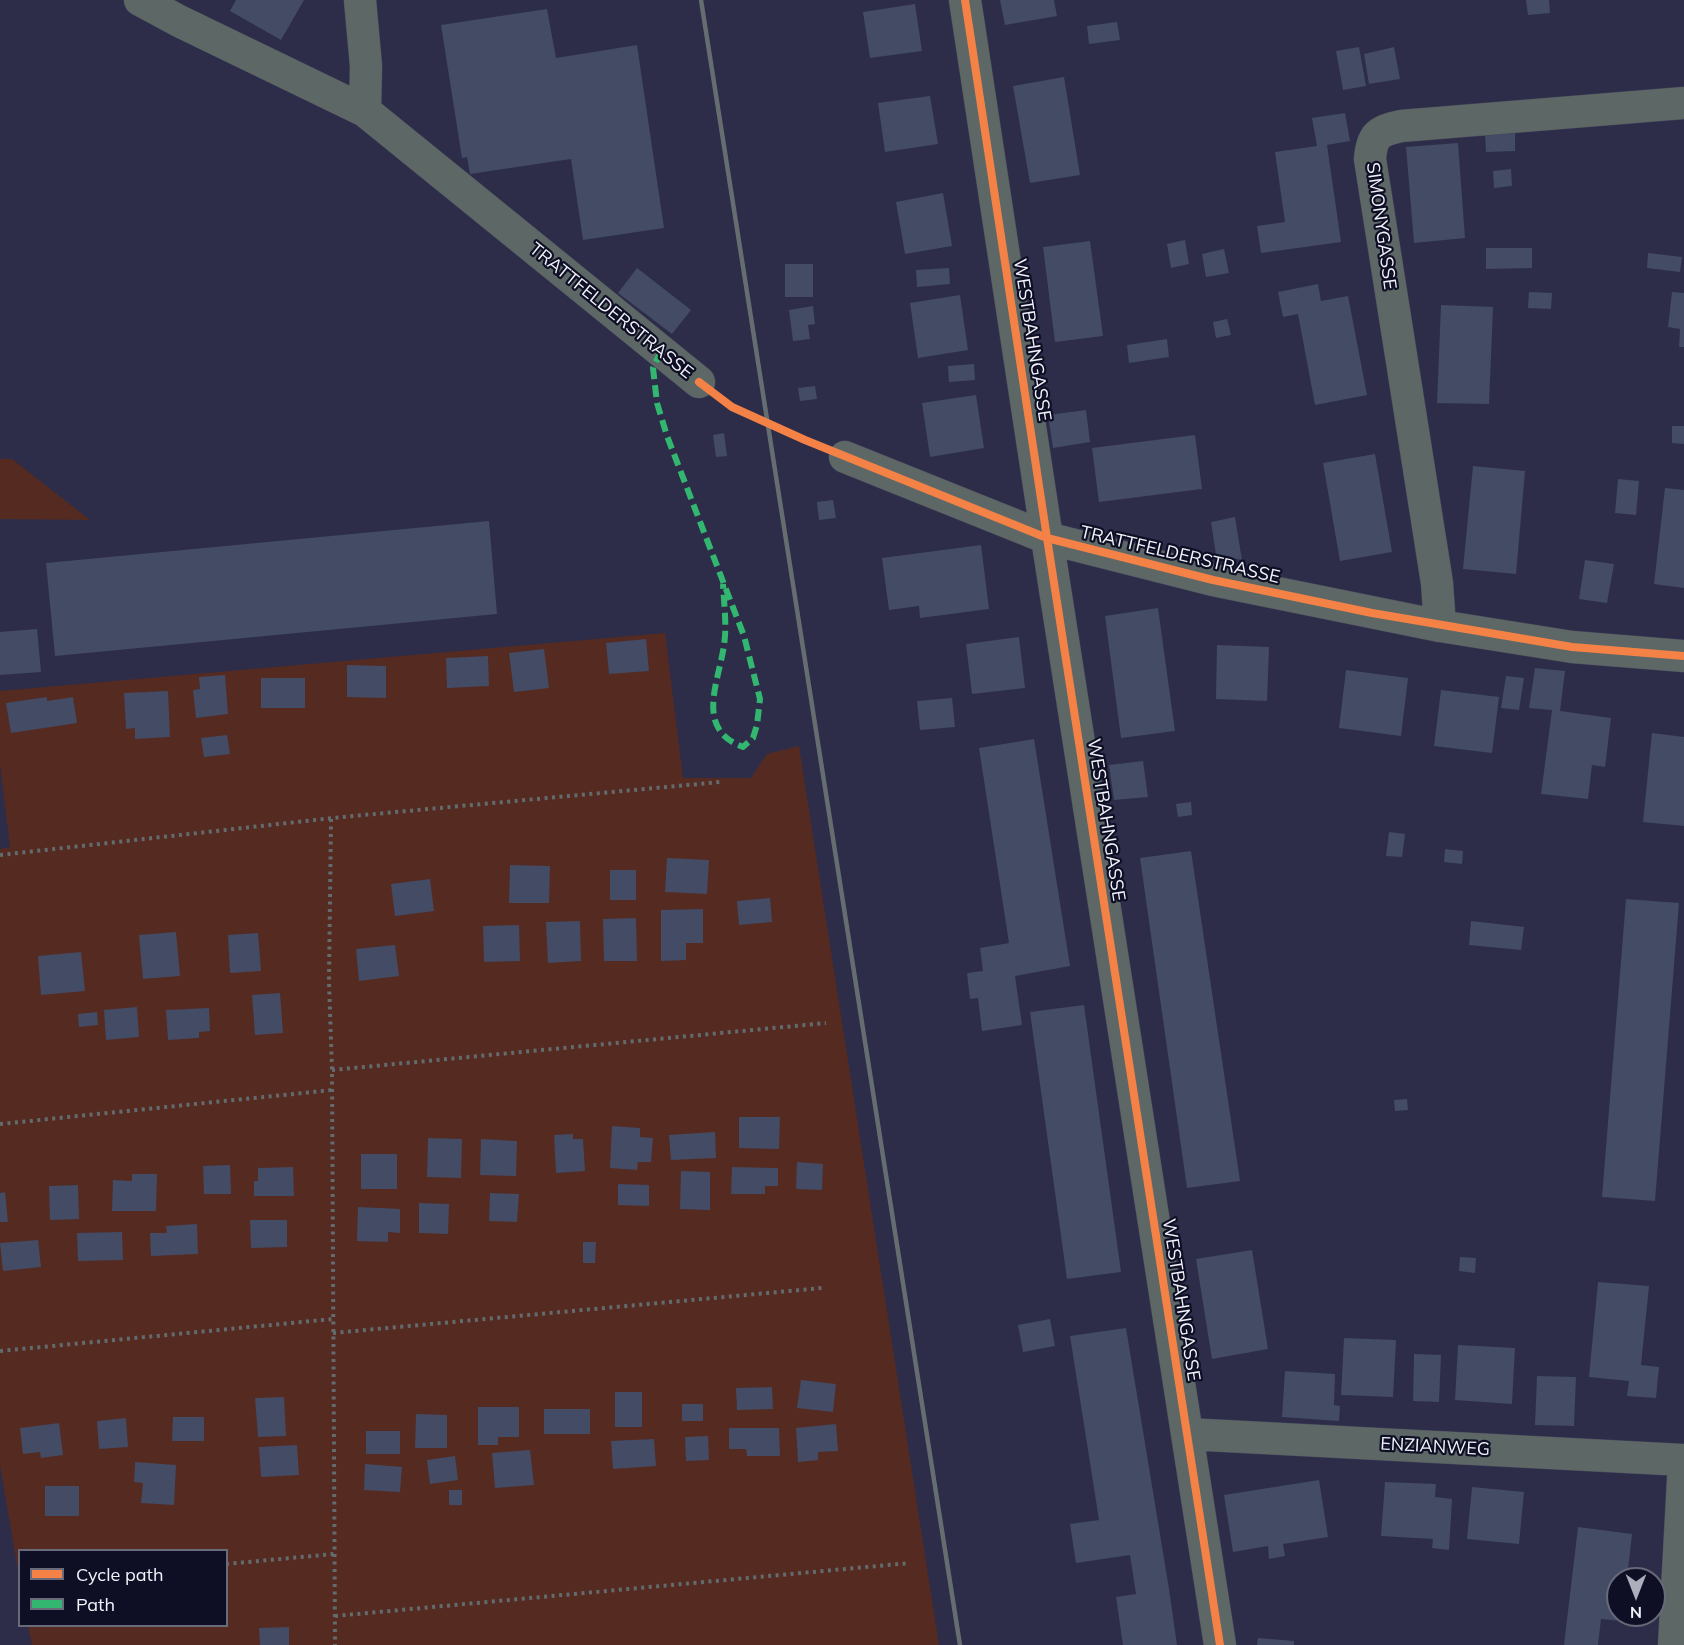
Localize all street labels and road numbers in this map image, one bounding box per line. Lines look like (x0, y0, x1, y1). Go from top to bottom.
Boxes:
street label: SIMONYGASSE (1361, 161, 1401, 291)
street label: TRATTFELDERSTRASSE (525, 238, 697, 384)
street label: WESTBAHNGASSE (1008, 257, 1056, 423)
street label: TRATTFELDERSTRASSE (1078, 522, 1282, 588)
street label: WESTBAHNGASSE (1082, 737, 1130, 903)
street label: WESTBAHNGASSE (1157, 1217, 1205, 1383)
street label: ENZIANWEG (1380, 1433, 1490, 1461)

